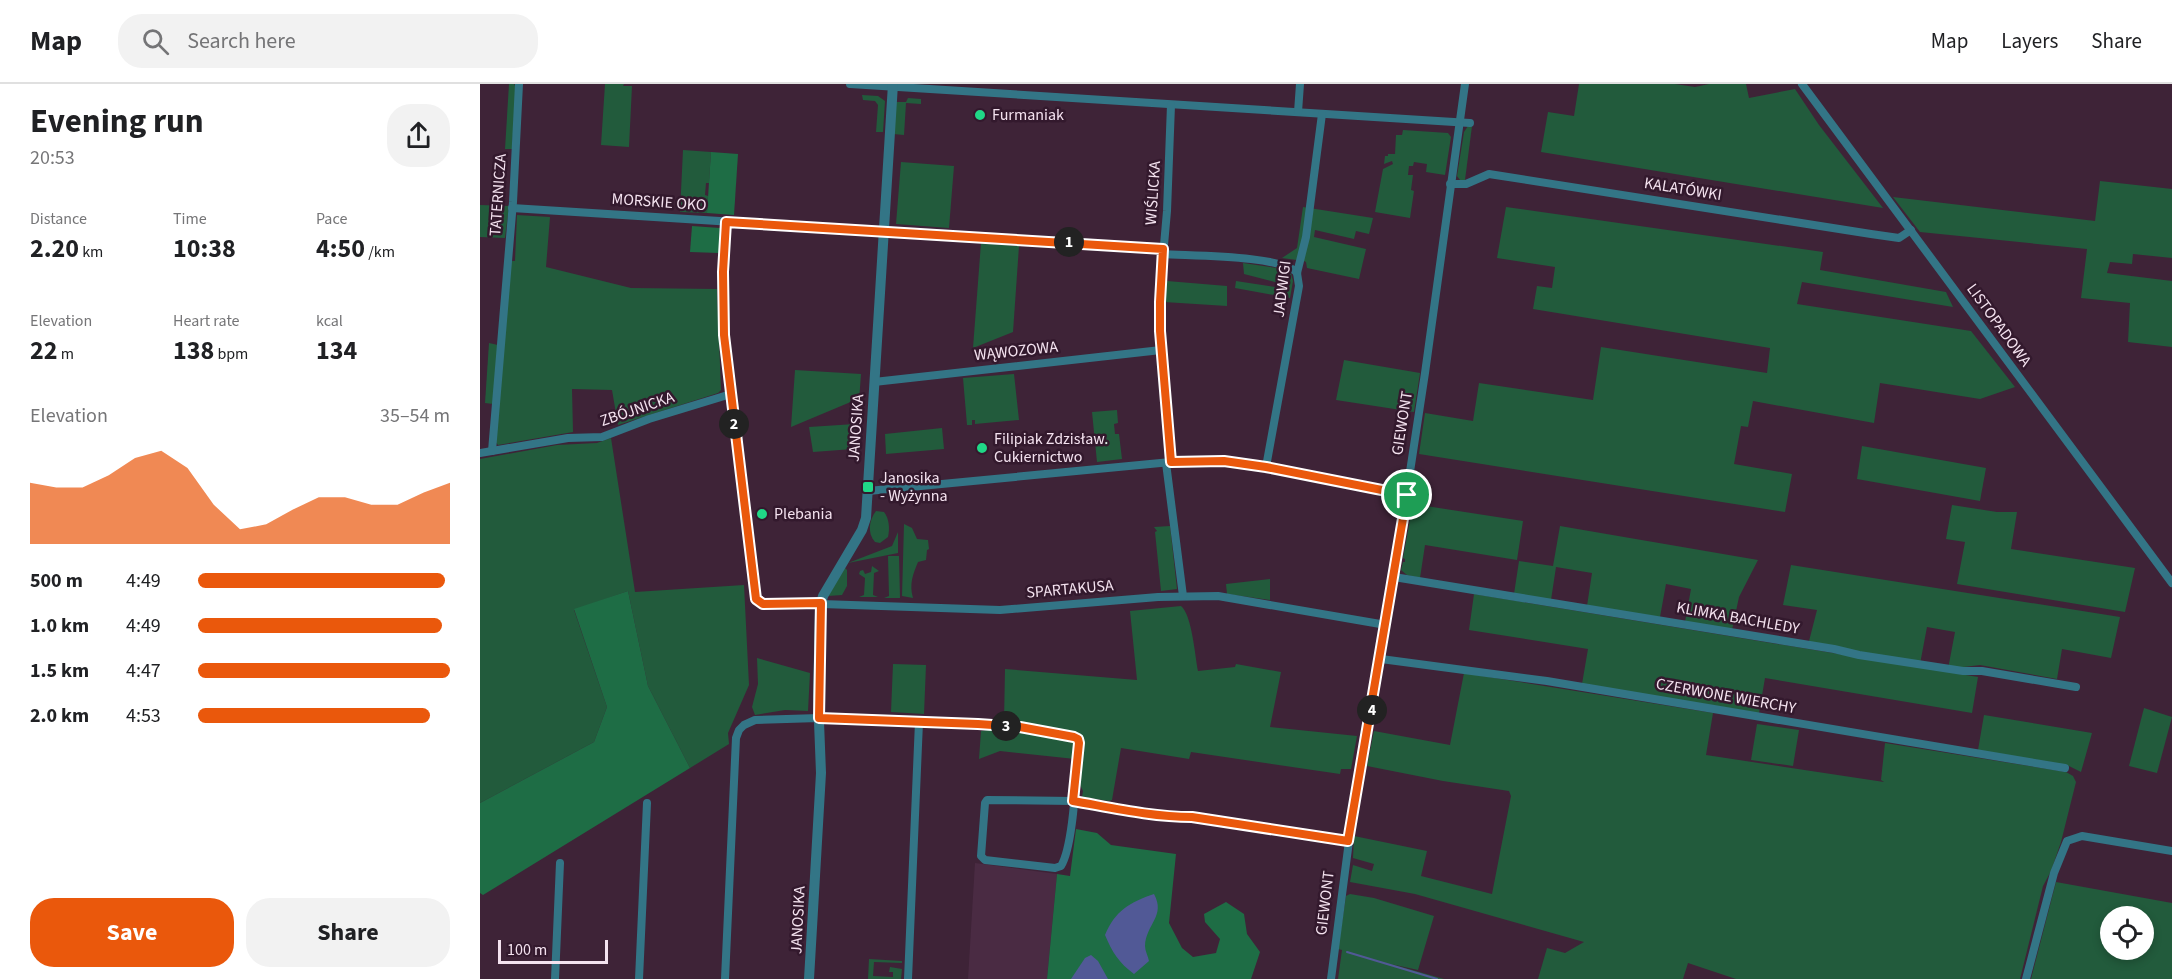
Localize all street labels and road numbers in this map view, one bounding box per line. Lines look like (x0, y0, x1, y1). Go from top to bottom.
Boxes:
street label: TATERNICZA (484, 153, 512, 237)
street label: WIŚLICKA (1140, 160, 1166, 226)
street label: KALATÓWKI (1643, 172, 1723, 206)
street label: MORSKIE OKO (611, 188, 707, 216)
street label: JADWIGI (1268, 259, 1296, 319)
street label: LISTOPADOWA (1961, 279, 2037, 371)
street label: WĄWOZOWA (973, 336, 1059, 366)
street label: ZBÓJNICKA (597, 386, 677, 432)
street label: GIEWONT (1386, 389, 1418, 457)
street label: JANOSIKA (843, 393, 869, 463)
street label: SPARTAKUSA (1025, 574, 1115, 604)
street label: KLIMKA BACHLEDY (1675, 596, 1802, 640)
street label: CZERWONE WIERCHY (1654, 673, 1798, 719)
street label: GIEWONT (1310, 869, 1340, 936)
street label: JANOSIKA (785, 885, 811, 954)

